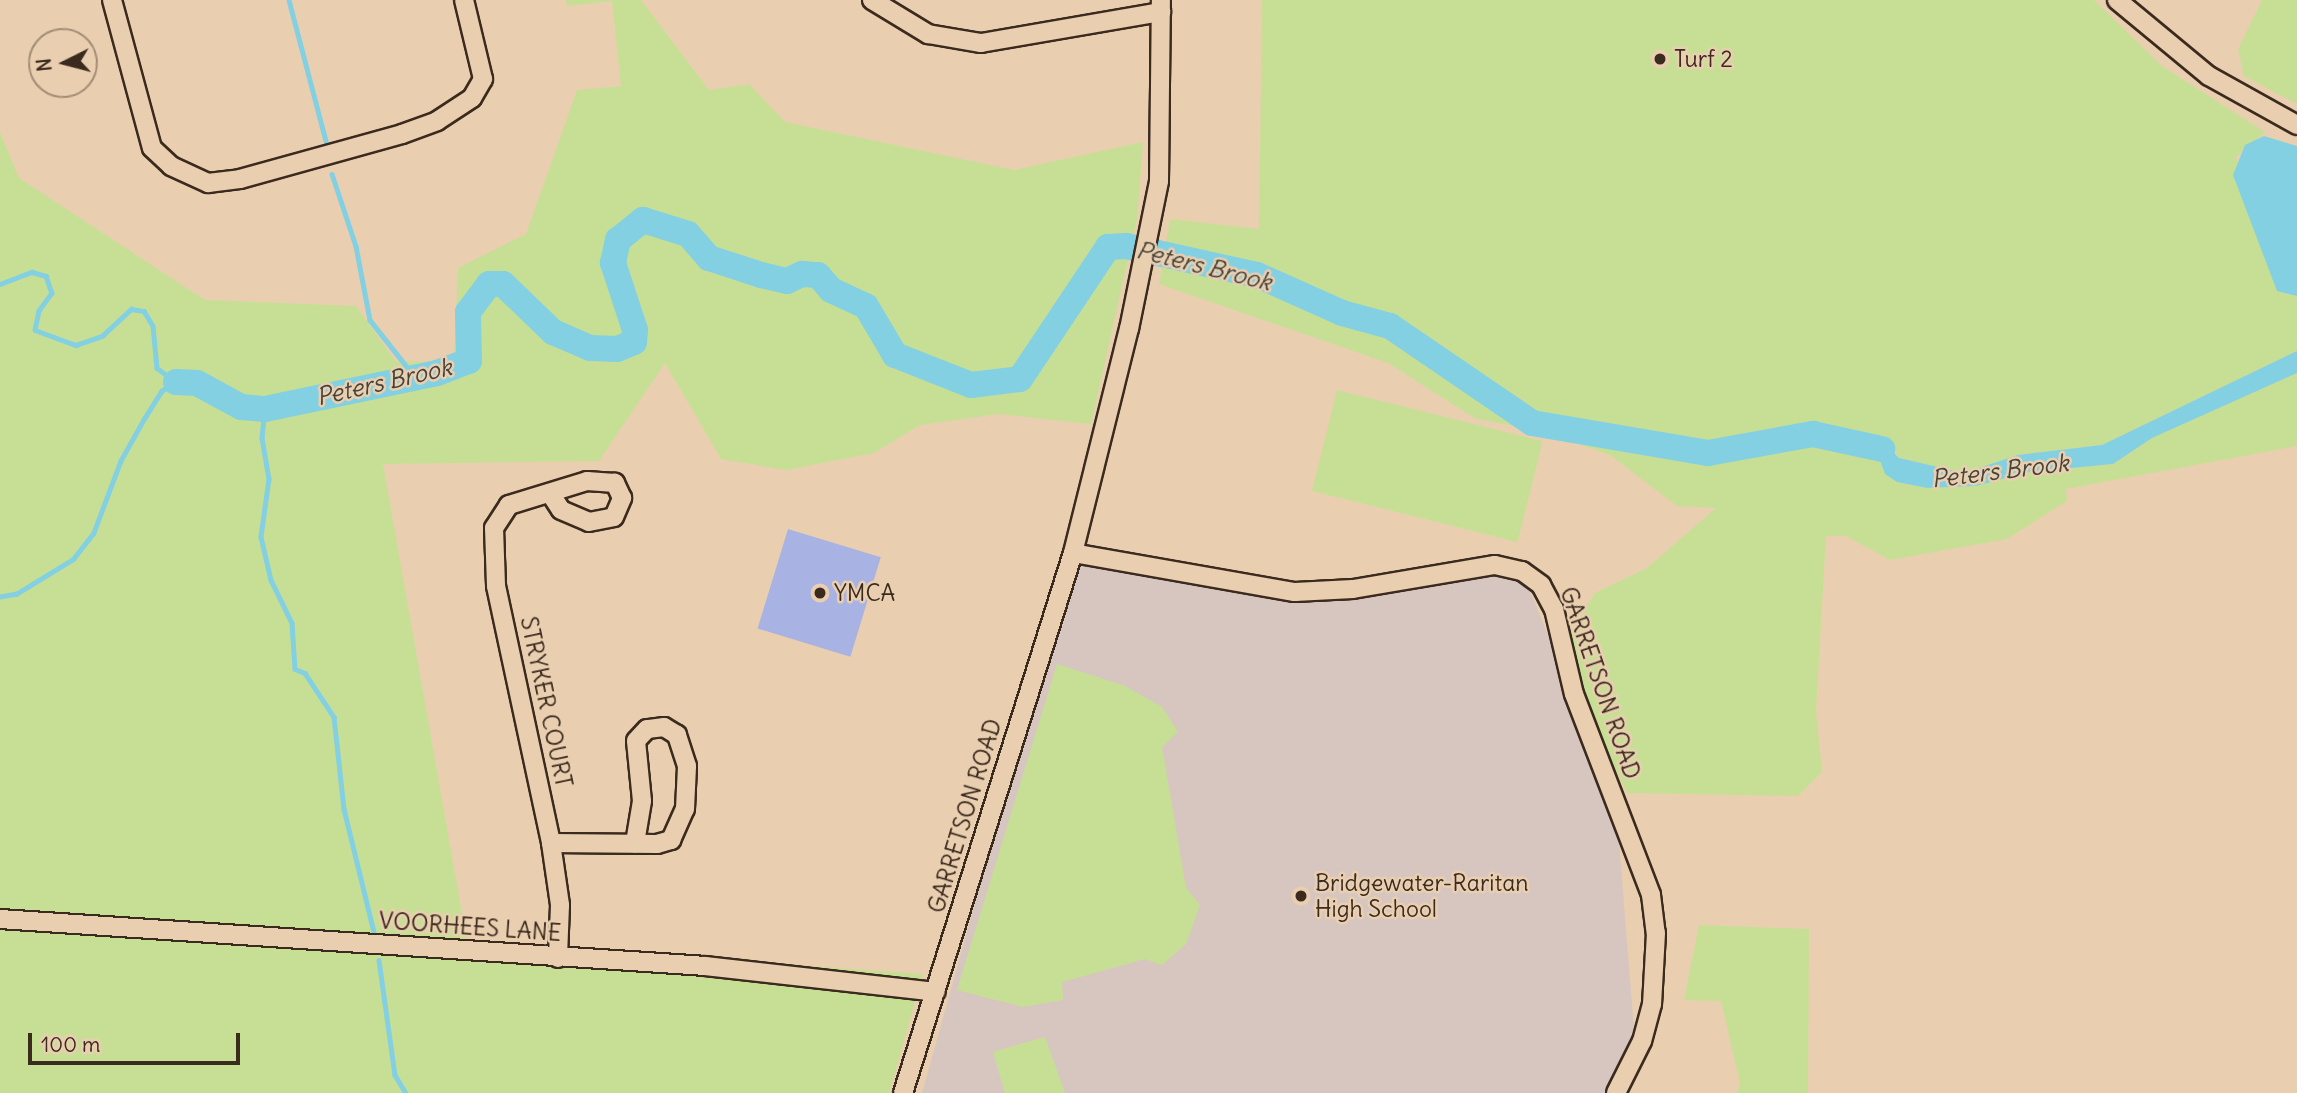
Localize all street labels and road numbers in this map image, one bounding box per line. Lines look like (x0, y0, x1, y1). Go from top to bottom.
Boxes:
street label: GARRETSON ROAD (1554, 583, 1646, 783)
street label: STRYKER COURT (514, 614, 578, 790)
street label: GARRETSON ROAD (922, 716, 1008, 916)
street label: VOORHEES LANE (378, 907, 562, 947)

